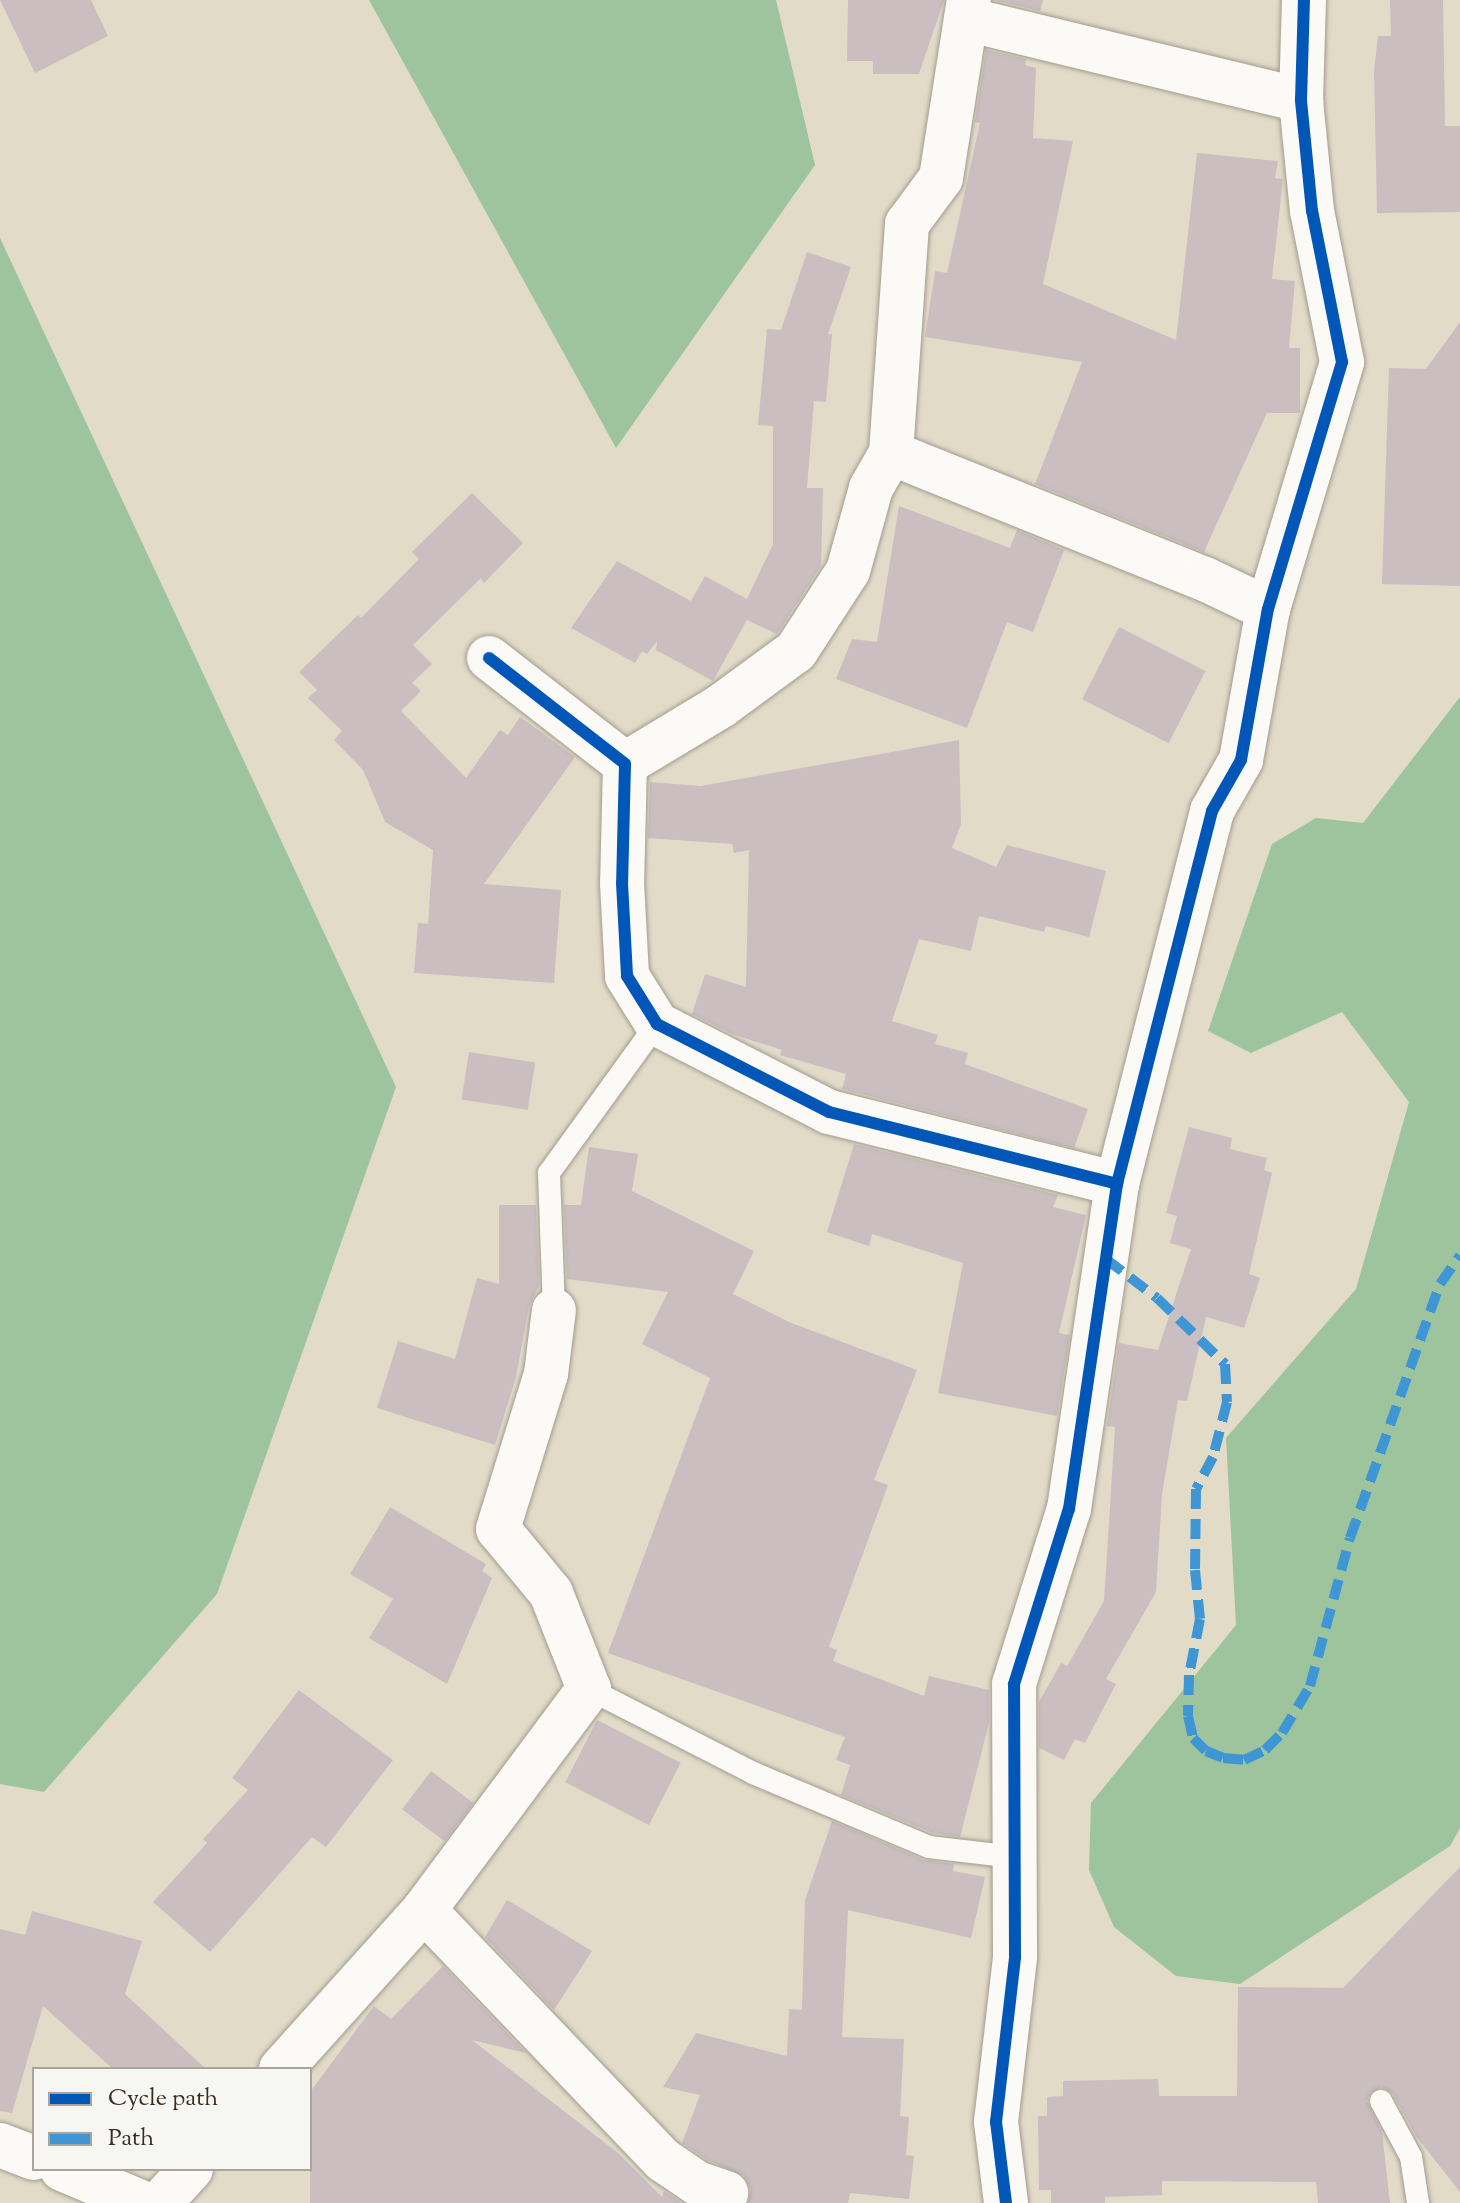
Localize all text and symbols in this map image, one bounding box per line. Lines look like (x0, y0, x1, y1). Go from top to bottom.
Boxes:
legend (32, 2067, 312, 2171)
text: Cycle path (108, 2082, 218, 2116)
text: Path (108, 2122, 154, 2156)

